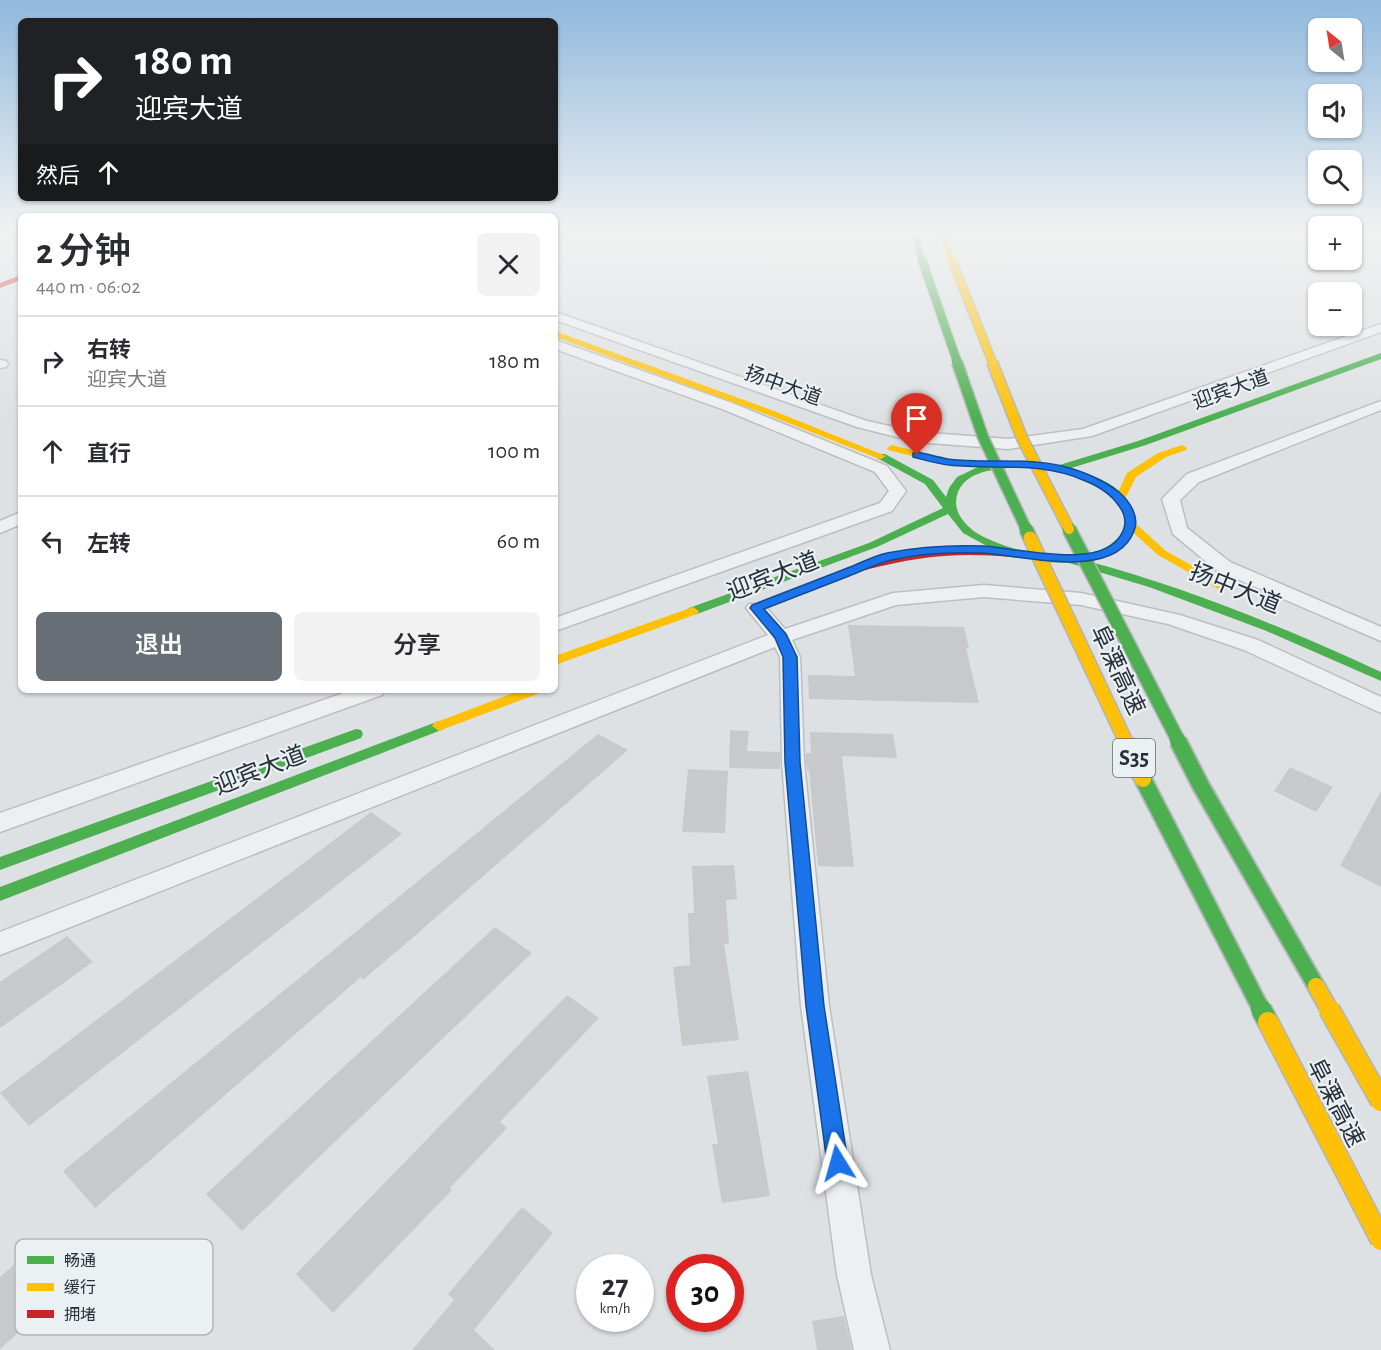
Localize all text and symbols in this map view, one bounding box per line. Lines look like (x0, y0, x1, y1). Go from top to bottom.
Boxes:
north arrow (1308, 18, 1362, 72)
map controls (1308, 18, 1362, 336)
text: 180 m (135, 40, 233, 82)
icon: right (36, 42, 114, 120)
button: sound (1308, 84, 1362, 138)
text: 迎宾大道 (135, 96, 243, 123)
button: search (1308, 150, 1362, 204)
icon: ahead (92, 156, 125, 189)
text: 然后 (36, 165, 80, 187)
button: + (1308, 216, 1362, 270)
button: close (477, 233, 540, 296)
text: 2 分钟 (36, 234, 130, 270)
text: 440 m · 06:02 (36, 277, 140, 297)
button: − (1308, 282, 1362, 336)
text: 右转 (87, 339, 131, 361)
icon: right (36, 345, 69, 378)
text: 180 m (489, 350, 540, 372)
street label: 扬中大道 (742, 362, 824, 409)
street label: 迎宾大道 (1189, 365, 1272, 413)
text: 迎宾大道 (87, 370, 167, 390)
pin (891, 393, 942, 455)
icon: arrive (900, 402, 933, 435)
icon: ahead (36, 435, 69, 468)
text: 100 m (488, 440, 540, 462)
text: 直行 (87, 443, 131, 465)
icon: left (36, 525, 69, 558)
text: 60 m (497, 530, 540, 552)
text: 左转 (87, 533, 131, 555)
street label: 迎宾大道 (723, 547, 822, 605)
street label: 扬中大道 (1186, 558, 1285, 618)
button: 退出 (36, 612, 282, 681)
button: 分享 (294, 612, 540, 681)
street label: 阜溧高速 (1086, 621, 1150, 719)
road number: S35 (1113, 739, 1155, 777)
street label: 迎宾大道 (210, 741, 309, 799)
street label: 阜溧高速 (1303, 1054, 1369, 1151)
position arrow (806, 1131, 870, 1195)
legend (15, 1239, 213, 1335)
text: 畅通 (64, 1252, 96, 1269)
speed limit sign: 30 (666, 1254, 744, 1332)
text: 27 (601, 1271, 629, 1301)
text: 缓行 (64, 1279, 96, 1296)
text: km/h (600, 1301, 630, 1316)
text: 拥堵 (64, 1307, 96, 1323)

